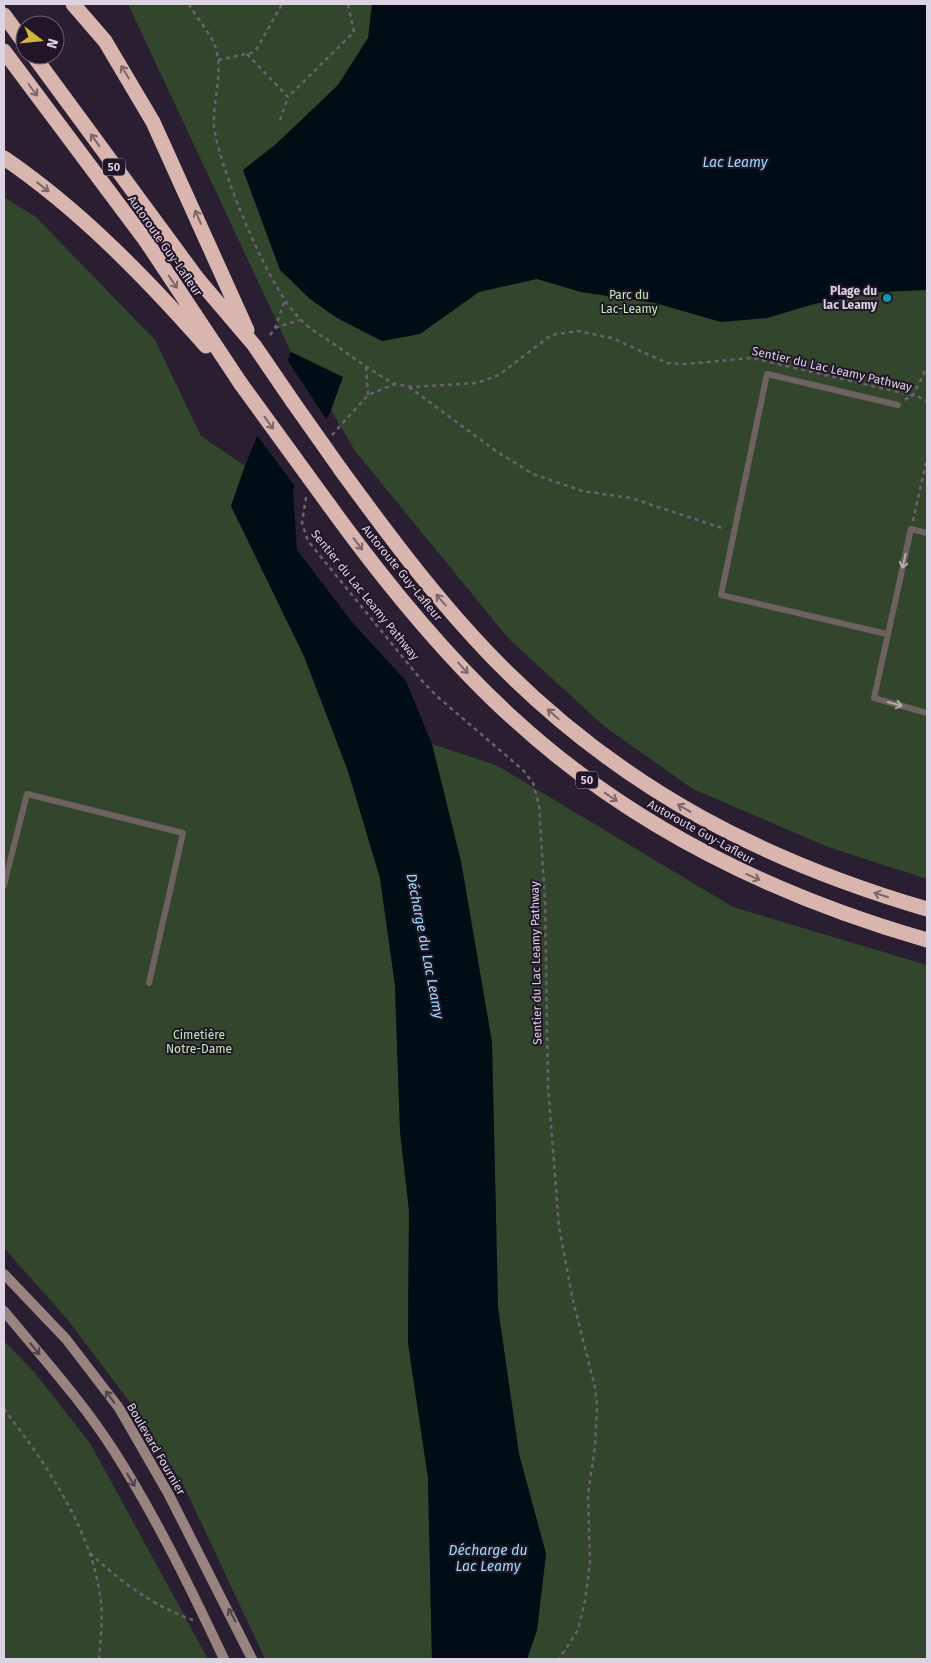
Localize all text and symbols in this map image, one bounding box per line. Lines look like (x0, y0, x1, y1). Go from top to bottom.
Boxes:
north arrow (15, 15, 65, 65)
text: N (43, 37, 61, 50)
one-way arrow (119, 66, 129, 80)
one-way arrow (28, 83, 38, 97)
one-way arrow (90, 133, 100, 147)
water label: Lac Leamy (703, 154, 769, 171)
road number: 50 (103, 158, 125, 176)
one-way arrow (36, 182, 49, 193)
street label: Autoroute Guy-Lafleur (125, 193, 205, 299)
one-way arrow (192, 210, 202, 225)
one-way arrow (168, 274, 178, 288)
place label: Plage du lac Leamy (823, 284, 878, 312)
park label: Parc du Lac-Leamy (600, 288, 658, 316)
marker: Plage du lac Leamy (881, 292, 893, 304)
street label: Sentier du Lac Leamy Pathway (751, 344, 913, 394)
one-way arrow (264, 416, 275, 429)
street label: Autoroute Guy-Lafleur (359, 522, 445, 624)
street label: Sentier du Lac Leamy Pathway (308, 527, 422, 663)
one-way arrow (353, 537, 364, 550)
one-way arrow (899, 553, 908, 569)
one-way arrow (435, 593, 447, 606)
one-way arrow (457, 661, 469, 674)
one-way arrow (886, 700, 902, 710)
one-way arrow (546, 708, 559, 719)
road number: 50 (576, 772, 598, 788)
one-way arrow (604, 792, 618, 802)
street label: Autoroute Guy-Lafleur (645, 797, 757, 867)
one-way arrow (678, 803, 692, 813)
water label: Décharge du Lac Leamy (403, 872, 448, 1021)
one-way arrow (745, 873, 760, 883)
street label: Sentier du Lac Leamy Pathway (528, 881, 544, 1045)
one-way arrow (873, 890, 889, 899)
park label: Cimetière Notre-Dame (166, 1028, 232, 1056)
one-way arrow (29, 1342, 41, 1355)
one-way arrow (105, 1390, 115, 1404)
street label: Boulevard Fournier (124, 1401, 188, 1498)
one-way arrow (126, 1472, 136, 1487)
water label: Décharge du Lac Leamy (448, 1542, 528, 1575)
one-way arrow (226, 1608, 236, 1623)

